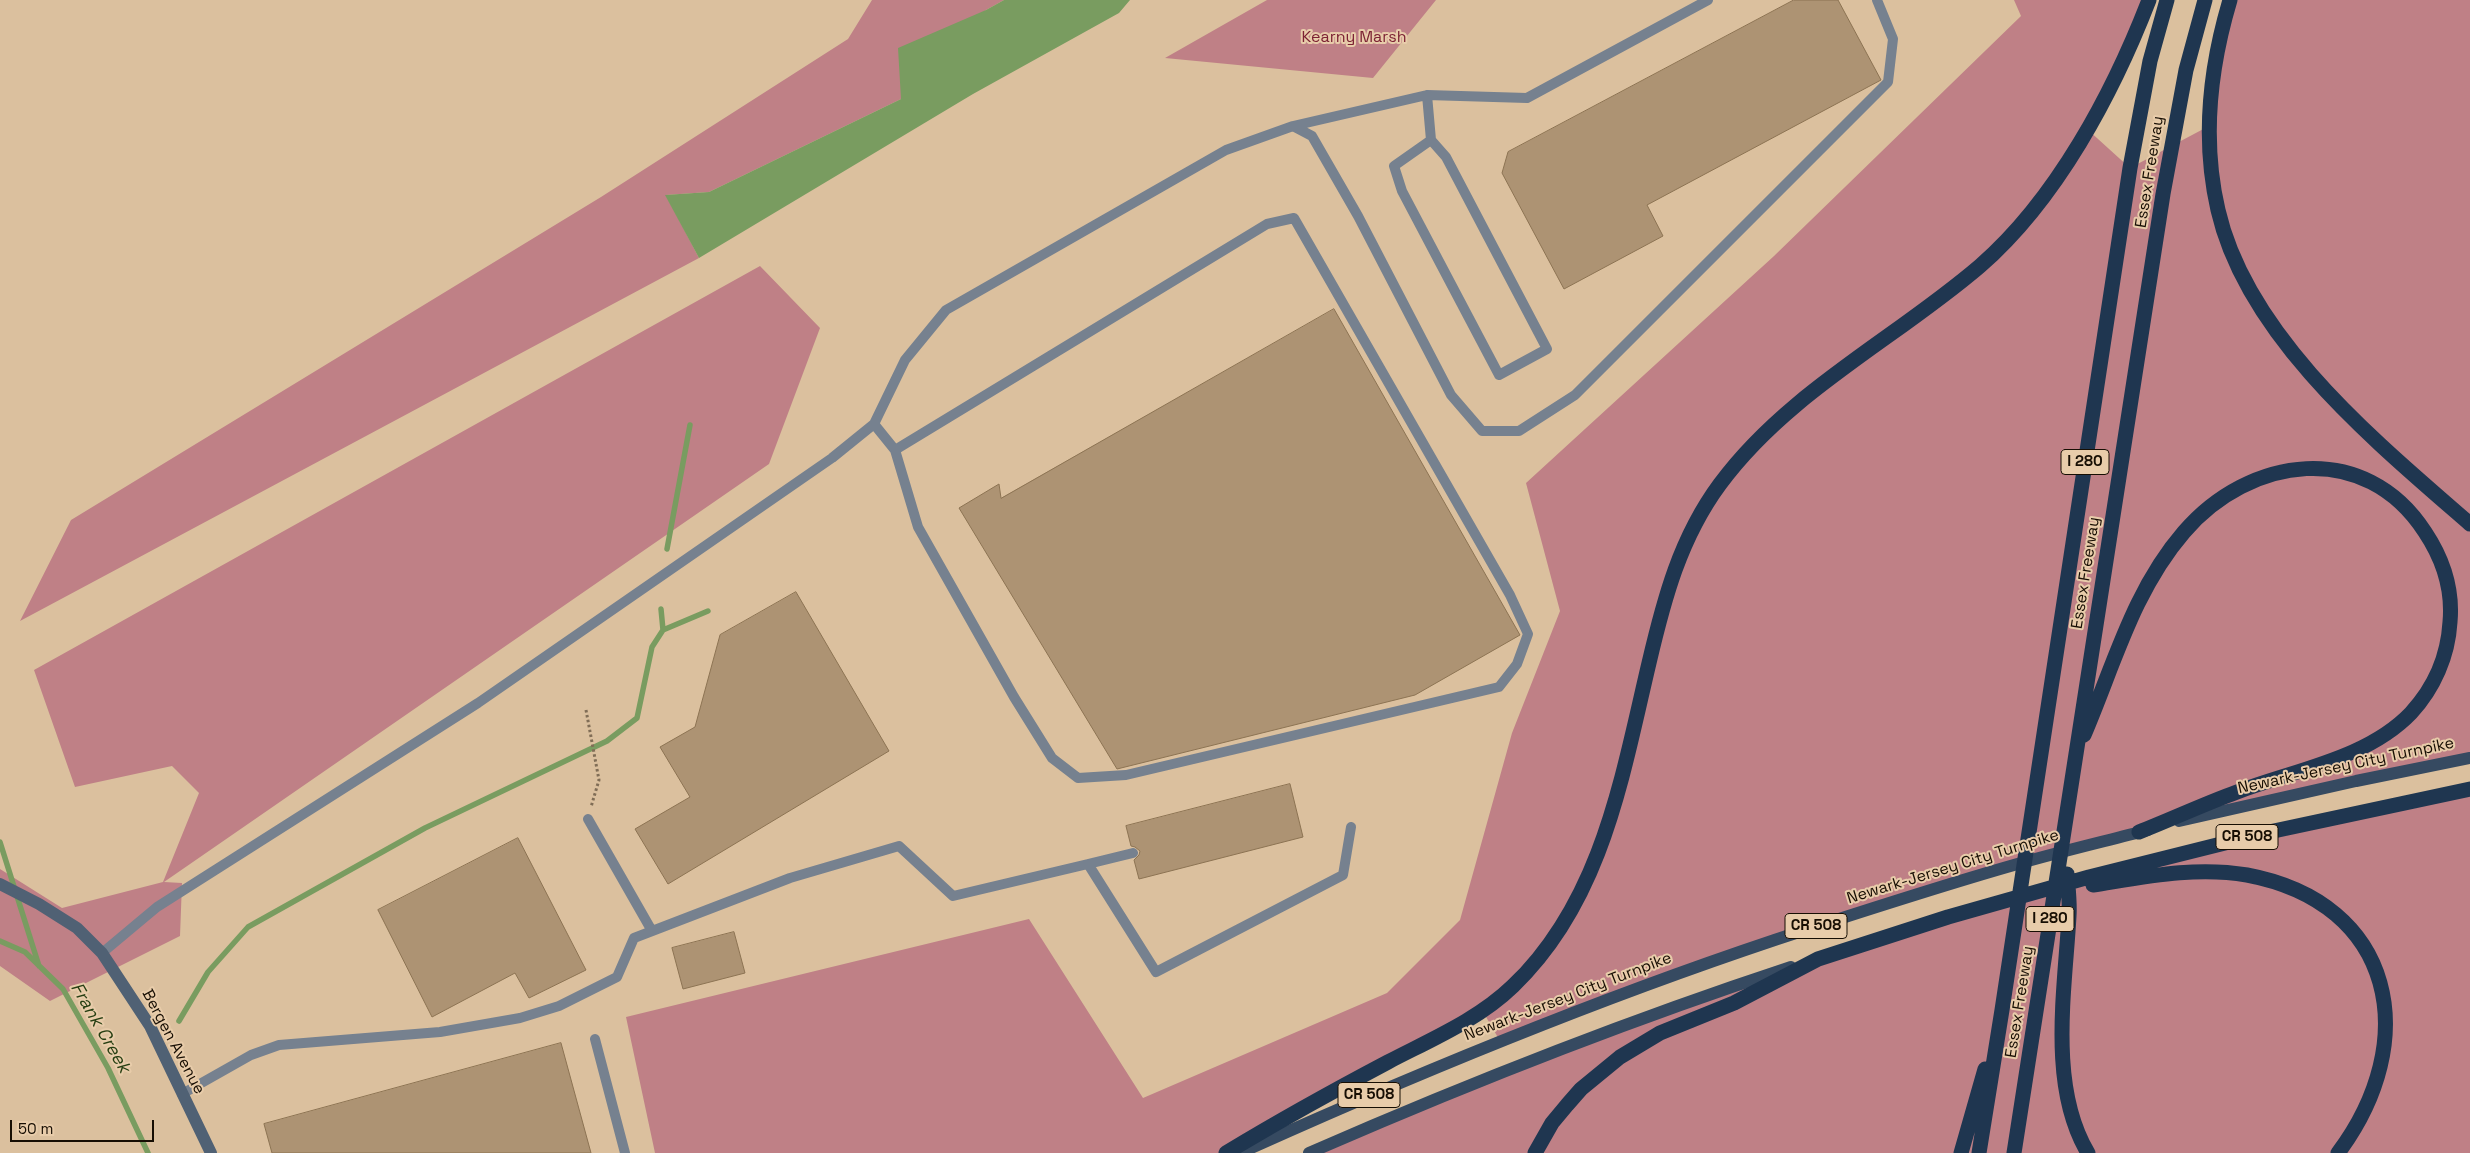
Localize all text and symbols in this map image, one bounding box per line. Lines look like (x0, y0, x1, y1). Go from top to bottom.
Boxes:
park label: Kearny Marsh (1302, 28, 1406, 48)
street label: Essex Freeway (2132, 115, 2168, 229)
road number: I 280 (2061, 450, 2109, 474)
street label: Essex Freeway (2068, 516, 2104, 630)
street label: Newark-Jersey City Turnpike (2236, 734, 2456, 798)
road number: CR 508 (2216, 824, 2278, 850)
street label: Newark-Jersey City Turnpike (1845, 826, 2061, 908)
road number: I 280 (2026, 906, 2074, 932)
road number: CR 508 (1785, 914, 1847, 938)
street label: Essex Freeway (2002, 945, 2038, 1059)
street label: Newark-Jersey City Turnpike (1462, 949, 1674, 1045)
water label: Frank Creek (65, 979, 135, 1077)
street label: Bergen Avenue (137, 986, 209, 1098)
road number: CR 508 (1338, 1082, 1400, 1108)
scale bar (12, 1110, 156, 1142)
text: 50 m (18, 1119, 53, 1138)

